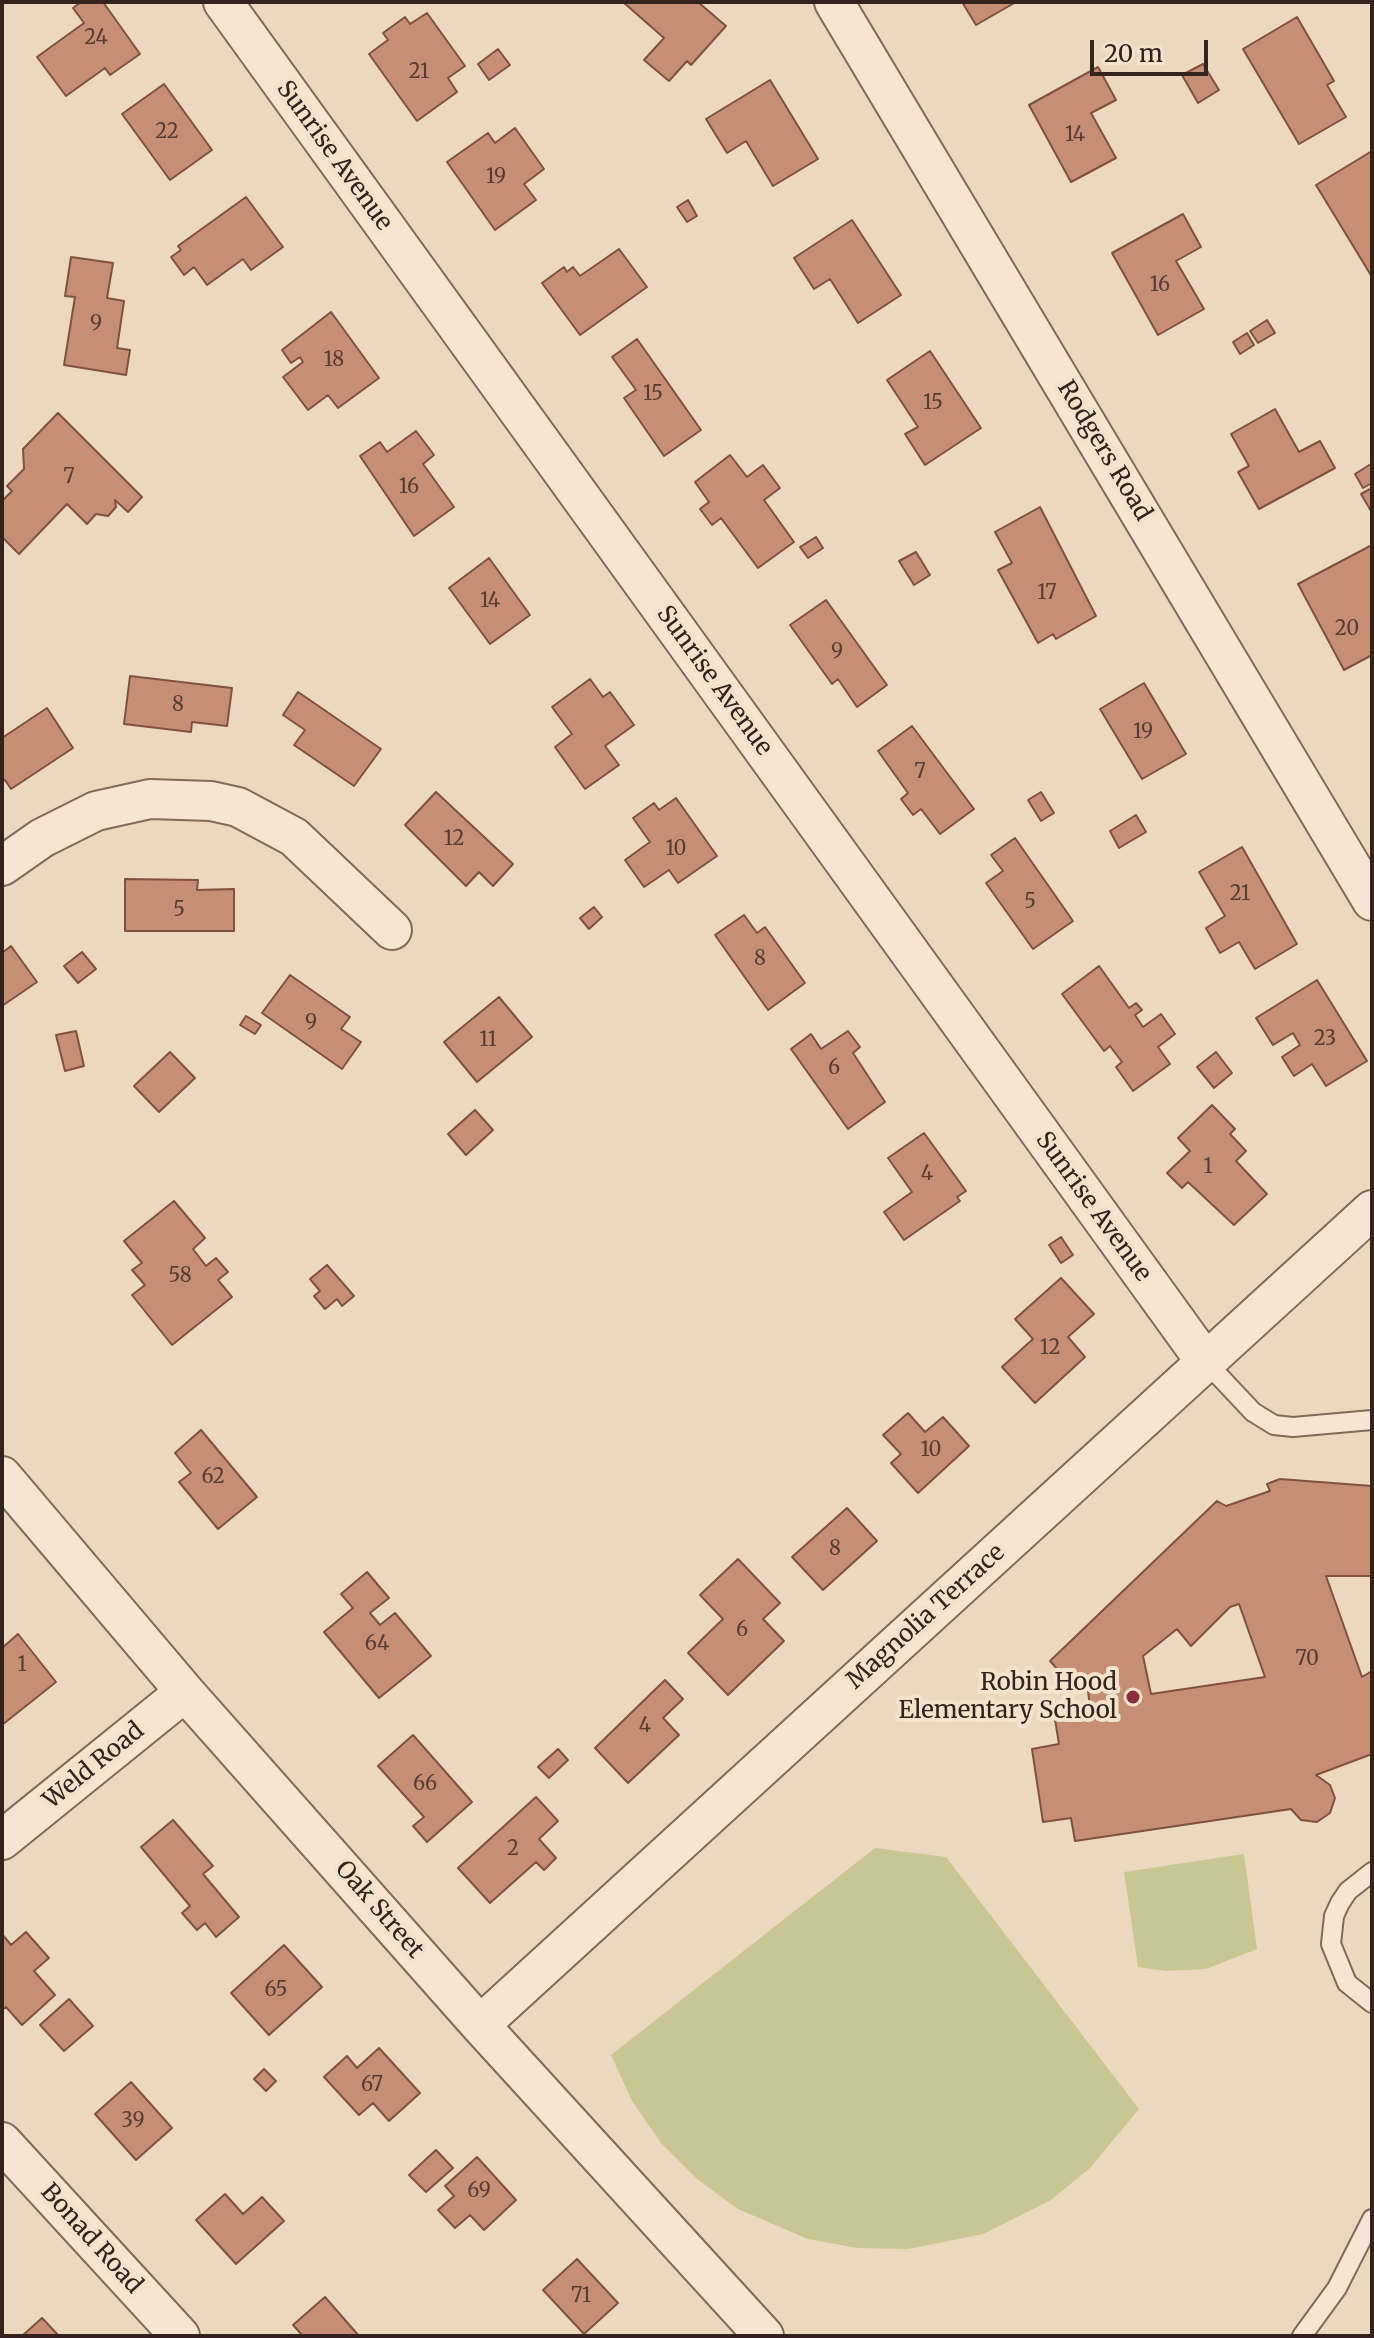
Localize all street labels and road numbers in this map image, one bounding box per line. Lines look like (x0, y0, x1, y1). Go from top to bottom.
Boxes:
street label: Sunrise Avenue (270, 76, 398, 236)
street label: Rodgers Road (1051, 376, 1157, 526)
street label: Sunrise Avenue (650, 601, 778, 761)
street label: Sunrise Avenue (1029, 1127, 1157, 1287)
street label: Magnolia Terrace (841, 1539, 1011, 1695)
street label: Weld Road (38, 1717, 150, 1815)
street label: Oak Street (329, 1855, 429, 1965)
street label: Bonad Road (34, 2178, 148, 2300)

